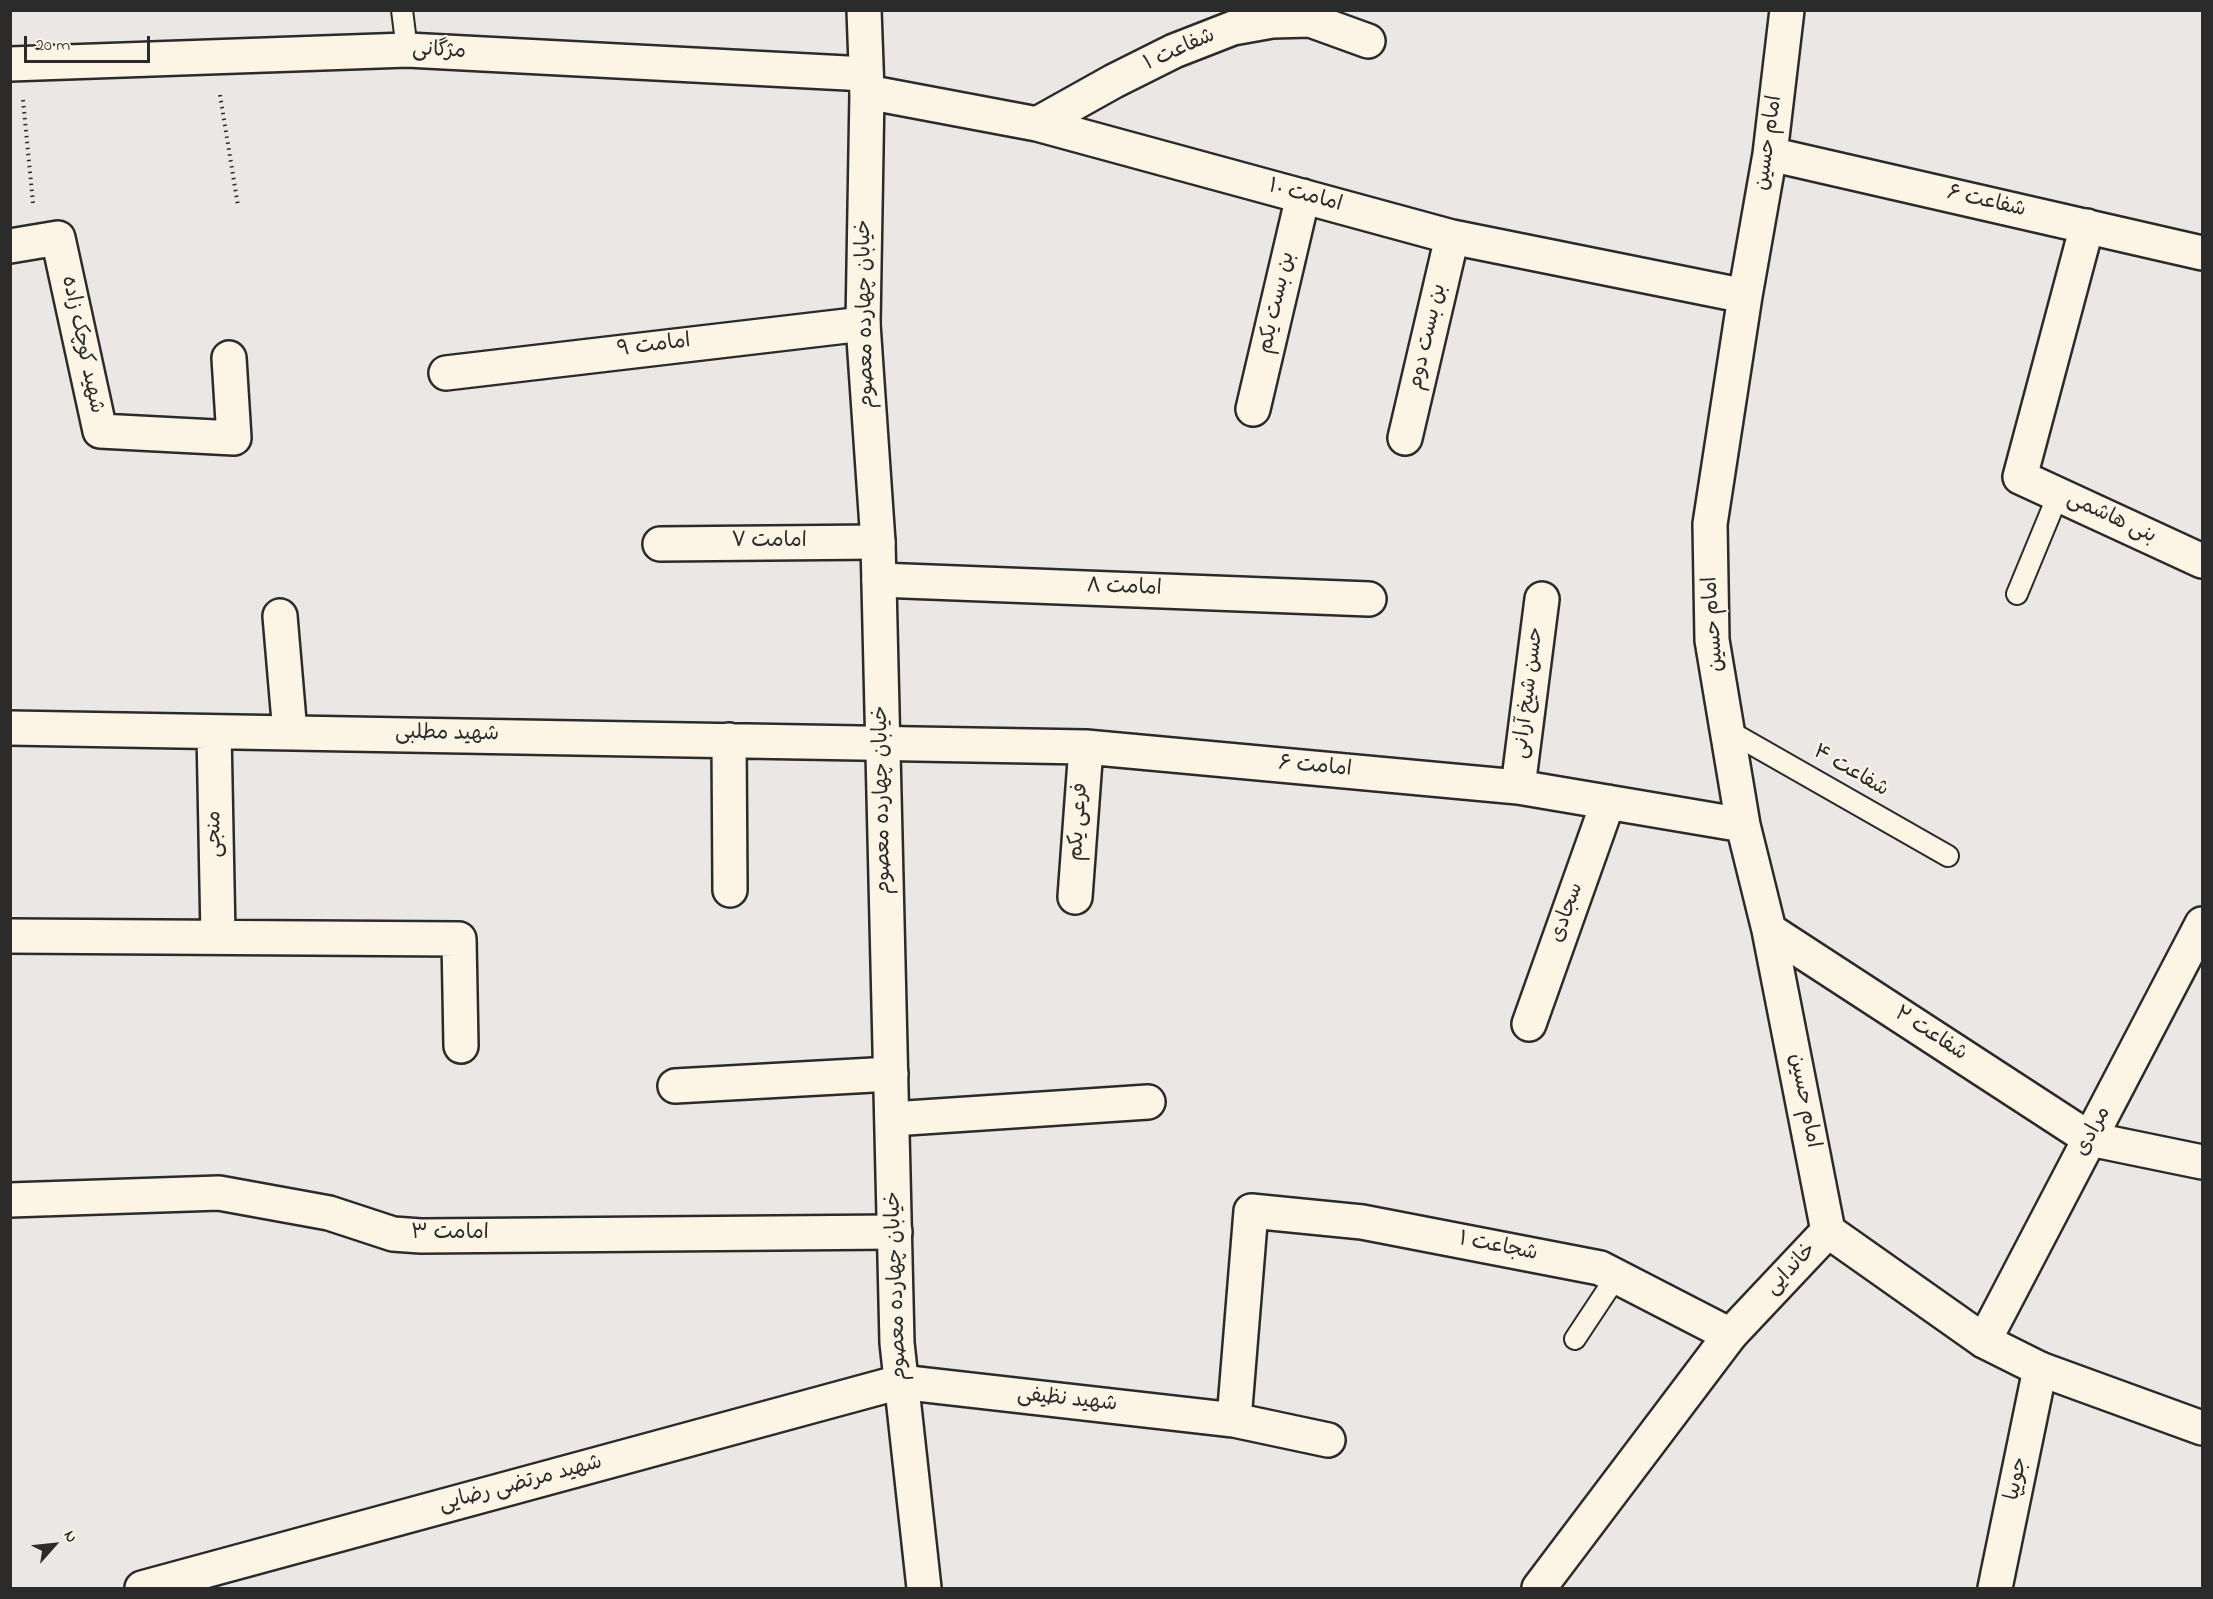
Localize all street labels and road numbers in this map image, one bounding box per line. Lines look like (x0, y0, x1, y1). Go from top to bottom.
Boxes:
street label: شفاعت ۱ (1141, 24, 1219, 78)
street label: مژگانی (412, 38, 466, 66)
street label: امام حسین (1751, 94, 1789, 192)
street label: امامت ۱۰ (1265, 175, 1345, 219)
street label: شفاعت ۶ (1944, 182, 2028, 224)
street label: خیابان چهارده معصوم (853, 219, 881, 409)
street label: بن بست یکم (1254, 250, 1302, 356)
street label: شهید کوچک زاده (54, 274, 108, 416)
street label: بن بست دوم (1405, 282, 1453, 392)
street label: امامت ۹ (616, 330, 692, 364)
street label: بنی هاشمی (2062, 487, 2160, 551)
street label: امامت ۷ (731, 530, 807, 556)
street label: امامت ۸ (1086, 575, 1162, 603)
street label: امام حسین (1699, 575, 1731, 673)
street label: حسن شیخ آرانی (1509, 626, 1551, 760)
street label: خیابان چهارده معصوم (870, 705, 898, 895)
street label: شهید مطلبی (395, 721, 499, 749)
street label: شفاعت ۴ (1808, 740, 1892, 804)
street label: امامت ۶ (1277, 752, 1353, 784)
street label: فرعی یکم (1065, 782, 1095, 862)
street label: منجی (203, 810, 229, 858)
street label: سجادی (1546, 880, 1590, 946)
street label: شفاعت ۲ (1889, 1002, 1971, 1068)
street label: امام حسین (1781, 1052, 1825, 1150)
street label: مرادی (2070, 1103, 2118, 1161)
street label: خیابان چهارده معصوم (882, 1191, 914, 1381)
street label: امامت ۳ (411, 1222, 489, 1248)
street label: شجاعت ۱ (1456, 1228, 1540, 1268)
street label: خاندایی (1761, 1239, 1823, 1301)
street label: شهید نظیفی (1016, 1383, 1118, 1419)
street label: شهید مرتضی رضایی (437, 1451, 605, 1519)
street label: جویپا (2001, 1455, 2035, 1503)

